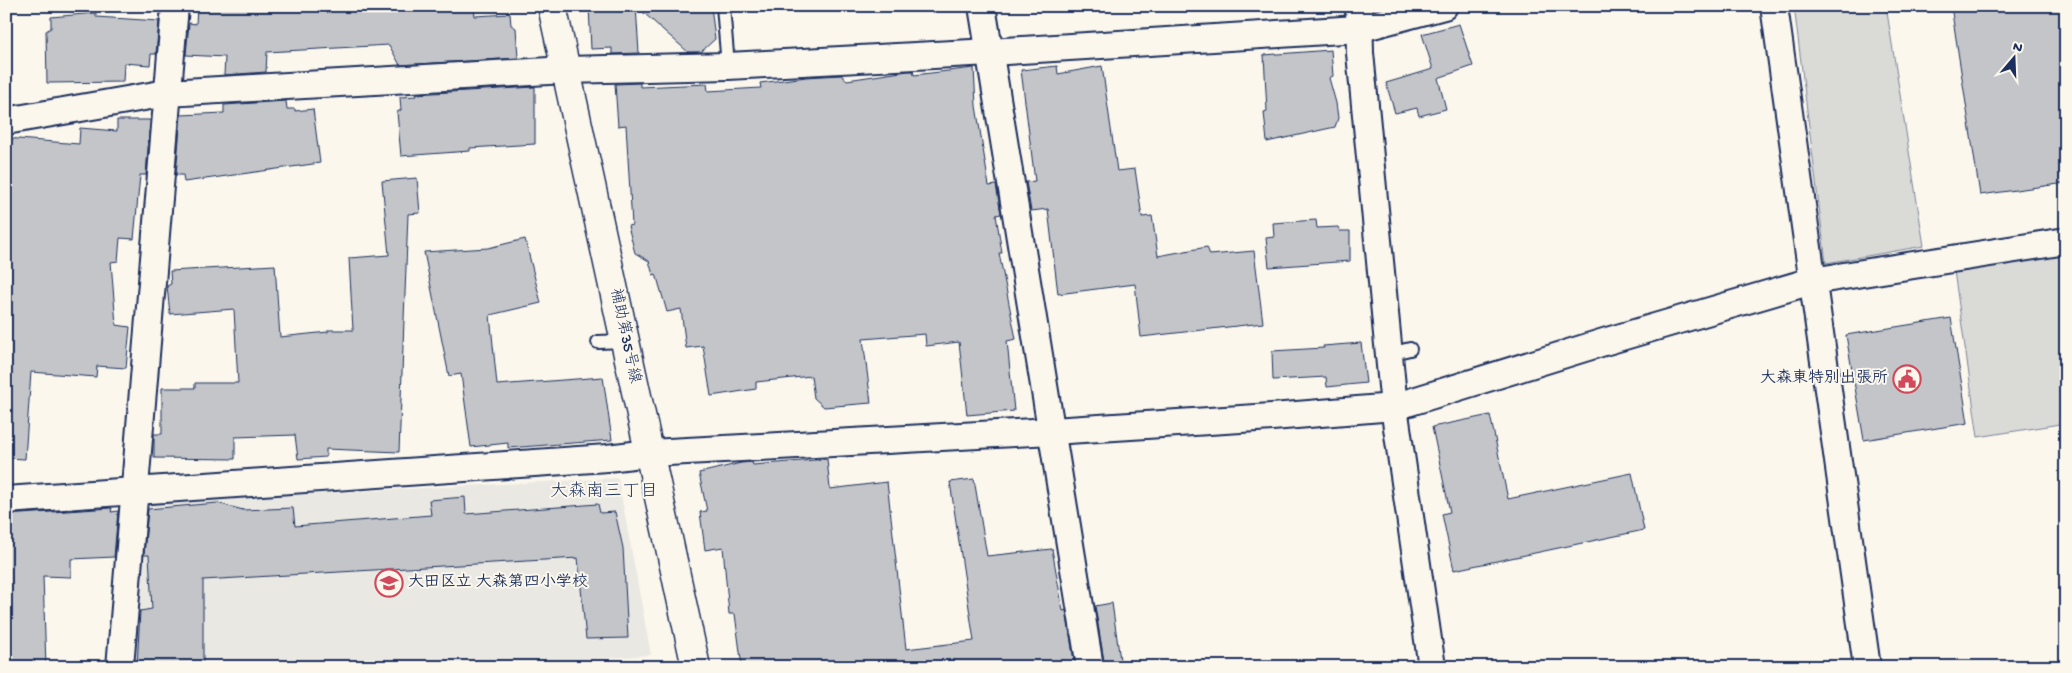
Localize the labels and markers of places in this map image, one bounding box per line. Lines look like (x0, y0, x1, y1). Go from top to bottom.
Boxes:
public building icon: 大森東特別出張所 (1892, 364, 1922, 394)
place label: 大森東特別出張所 (1760, 368, 1888, 389)
school or university icon: 大田区立 大森第四小学校 (374, 568, 404, 598)
place label: 大田区立 大森第四小学校 (408, 572, 588, 593)

